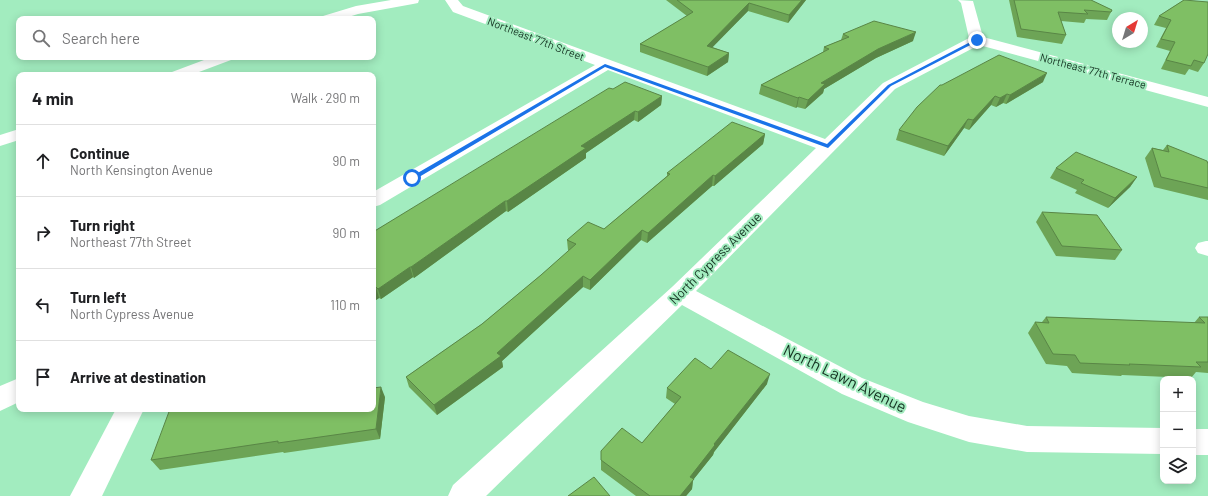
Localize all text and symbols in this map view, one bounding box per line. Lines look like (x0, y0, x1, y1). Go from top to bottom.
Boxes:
north arrow (1112, 12, 1148, 48)
street label: Northeast 77th Street (486, 14, 587, 63)
search box (16, 16, 376, 60)
icon: search (30, 27, 52, 49)
text: Search here (62, 29, 140, 47)
route end (968, 31, 986, 49)
street label: Northeast 77th Terrace (1039, 50, 1148, 91)
text: 4 min (32, 88, 74, 108)
text: Walk · 290 m (291, 90, 360, 106)
text: Continue (70, 144, 130, 162)
icon: ahead (32, 150, 54, 172)
text: 90 m (333, 153, 360, 169)
text: North Kensington Avenue (70, 162, 213, 178)
route start (403, 169, 421, 187)
street label: North Cypress Avenue (666, 208, 765, 307)
text: Turn right (70, 216, 135, 234)
icon: right (32, 222, 54, 244)
text: 90 m (333, 225, 360, 241)
text: Northeast 77th Street (70, 234, 192, 250)
text: Turn left (70, 288, 126, 306)
icon: left (32, 294, 54, 316)
text: 110 m (330, 297, 360, 313)
text: North Cypress Avenue (70, 306, 194, 322)
street label: North Lawn Avenue (781, 340, 910, 416)
icon: arrive (32, 366, 54, 388)
text: Arrive at destination (70, 368, 206, 386)
map controls (1160, 376, 1196, 484)
button: + (1160, 376, 1196, 412)
button: − (1160, 412, 1196, 448)
button: layers (1160, 448, 1196, 484)

